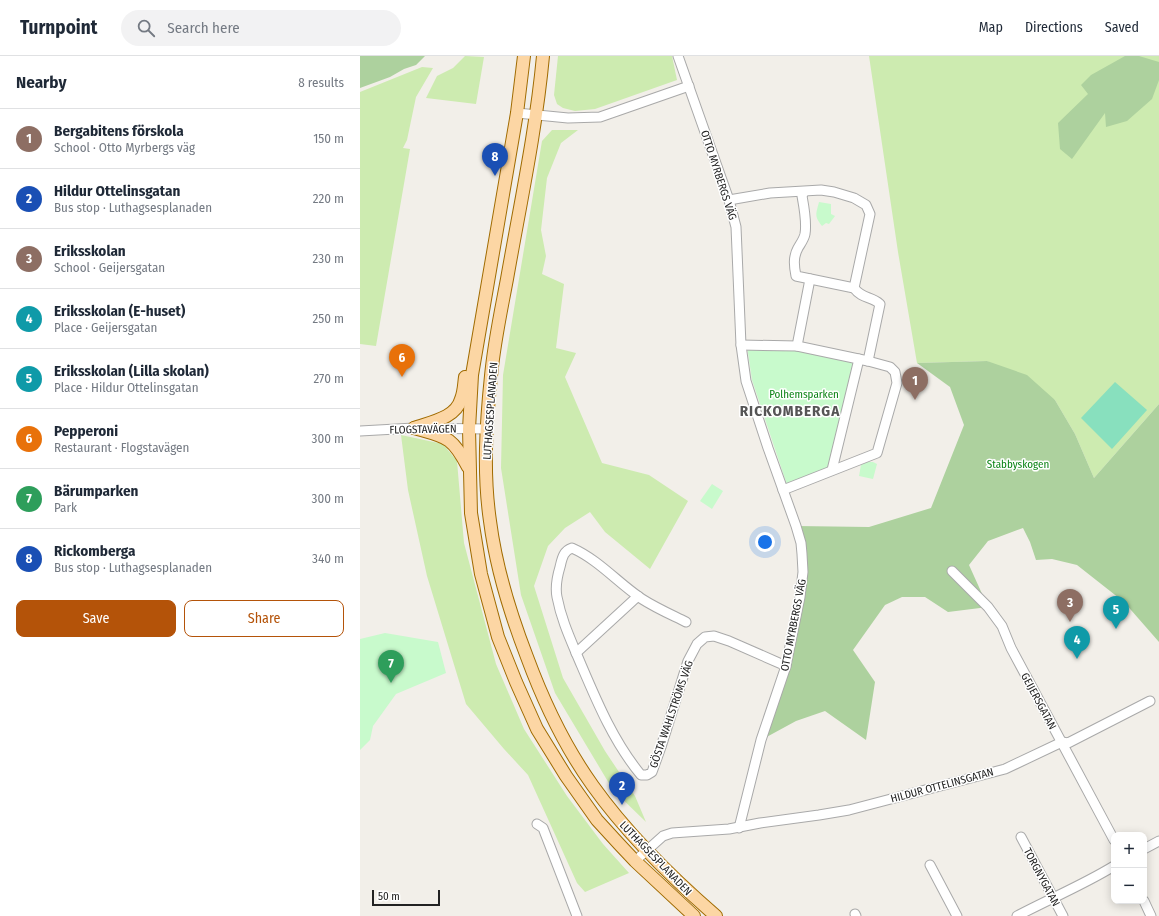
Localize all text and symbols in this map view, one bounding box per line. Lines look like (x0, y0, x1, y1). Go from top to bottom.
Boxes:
search box (121, 10, 401, 46)
text: Turnpoint (20, 16, 97, 39)
icon: search (135, 17, 157, 39)
text: Search here (167, 19, 240, 37)
text: Map (979, 19, 1003, 36)
text: Directions (1025, 19, 1083, 36)
text: Saved (1105, 19, 1139, 36)
text: Nearby (16, 72, 67, 93)
text: 8 results (298, 75, 344, 90)
text: Bergabitens förskola (54, 122, 184, 140)
street label: OTTO MYRBERGS VÄG (698, 129, 739, 222)
text: 1 (26, 131, 32, 146)
text: 150 m (313, 131, 344, 146)
text: School · Otto Myrbergs väg (54, 140, 195, 155)
pin: 8 (482, 143, 508, 176)
text: Hildur Ottelinsgatan (54, 182, 180, 200)
text: 2 (26, 191, 32, 206)
text: 220 m (313, 191, 344, 206)
text: Bus stop · Luthagsesplanaden (54, 200, 212, 215)
text: Eriksskolan (54, 242, 126, 260)
text: 3 (26, 251, 32, 266)
text: 230 m (313, 251, 344, 266)
text: School · Geijersgatan (54, 260, 165, 275)
text: Eriksskolan (E-huset) (54, 302, 185, 320)
text: 4 (26, 311, 32, 326)
text: 250 m (312, 311, 344, 326)
text: Place · Geijersgatan (54, 320, 157, 335)
pin: 6 (389, 344, 415, 377)
text: Eriksskolan (Lilla skolan) (54, 362, 209, 380)
street label: LUTHAGSESPLANADEN (481, 362, 500, 460)
pin: 1 (902, 367, 928, 400)
text: 5 (26, 371, 32, 386)
text: 270 m (313, 371, 344, 386)
text: Place · Hildur Ottelinsgatan (54, 380, 199, 395)
park label: Polhemsparken (769, 388, 839, 401)
district label: RICKOMBERGA (740, 402, 840, 420)
text: Pepperoni (54, 422, 118, 440)
street label: FLOGSTAVÄGEN (389, 422, 457, 437)
text: 6 (26, 431, 32, 446)
text: 300 m (312, 431, 344, 446)
text: Restaurant · Flogstavägen (54, 440, 189, 455)
park label: Stabbyskogen (987, 458, 1049, 471)
text: Bärumparken (54, 482, 138, 500)
text: 7 (26, 491, 32, 506)
text: 300 m (312, 491, 344, 506)
text: Park (54, 500, 77, 515)
your location (755, 532, 775, 552)
text: Rickomberga (54, 542, 135, 560)
text: 8 (26, 551, 32, 566)
text: 340 m (312, 551, 344, 566)
text: Bus stop · Luthagsesplanaden (54, 560, 212, 575)
street label: OTTO MYRBERGS VÄG (778, 578, 809, 672)
pin: 3 (1057, 589, 1083, 622)
pin: 5 (1103, 596, 1129, 629)
button: Save (16, 600, 176, 637)
button: Share (184, 600, 344, 637)
pin: 4 (1064, 626, 1090, 659)
pin: 7 (378, 650, 404, 683)
street label: GÖSTA WAHLSTRÖMS VÄG (647, 659, 696, 770)
street label: GEIJERSGATAN (1018, 671, 1059, 732)
street label: HILDUR OTTELINSGATAN (889, 765, 995, 806)
pin: 2 (609, 772, 635, 805)
street label: LUTHAGSESPLANADEN (617, 819, 694, 898)
map controls (1111, 832, 1147, 904)
button: + (1111, 832, 1147, 868)
street label: TORGNYGATAN (1021, 846, 1062, 909)
button: − (1111, 868, 1147, 904)
scale bar (372, 888, 440, 907)
text: 50 m (378, 890, 400, 903)

